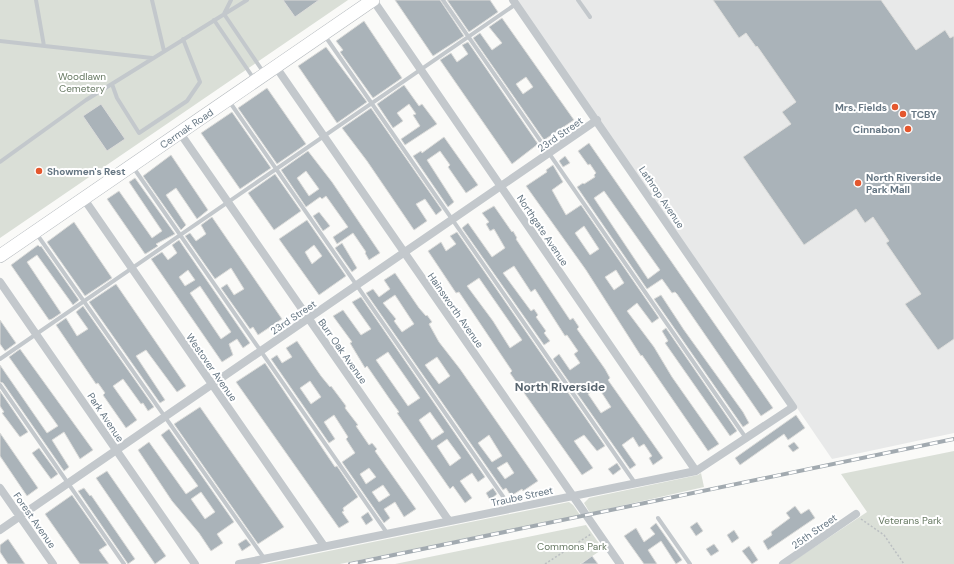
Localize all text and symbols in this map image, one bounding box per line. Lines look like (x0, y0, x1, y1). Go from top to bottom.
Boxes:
park label: Woodlawn Cemetery (58, 70, 106, 95)
place label: Mrs. Fields (835, 101, 887, 114)
marker: Mrs. Fields (890, 102, 900, 112)
street label: Cermak Road (157, 106, 216, 151)
place label: TCBY (911, 108, 937, 121)
marker: TCBY (898, 109, 908, 119)
street label: 23rd Street (535, 114, 586, 155)
place label: Cinnabon (853, 123, 900, 136)
marker: Cinnabon (903, 124, 913, 134)
street label: Lathrop Avenue (636, 164, 687, 231)
place label: Showmen's Rest (47, 165, 126, 178)
marker: Showmen's Rest (34, 166, 44, 176)
place label: North Riverside Park Mall (866, 171, 942, 196)
marker: North Riverside Park Mall (853, 178, 863, 188)
street label: Northgate Avenue (514, 192, 571, 269)
street label: Hainsworth Avenue (425, 270, 487, 351)
street label: 23rd Street (268, 297, 319, 337)
street label: Burr Oak Avenue (315, 316, 370, 387)
street label: Westover Avenue (183, 331, 240, 404)
district label: North Riverside (515, 379, 605, 395)
street label: Park Avenue (84, 390, 127, 445)
street label: Traube Street (490, 484, 554, 509)
street label: Forest Avenue (10, 490, 59, 551)
street label: 25th Street (789, 511, 840, 552)
park label: Veterans Park (878, 514, 942, 527)
park label: Commons Park (537, 540, 607, 553)

